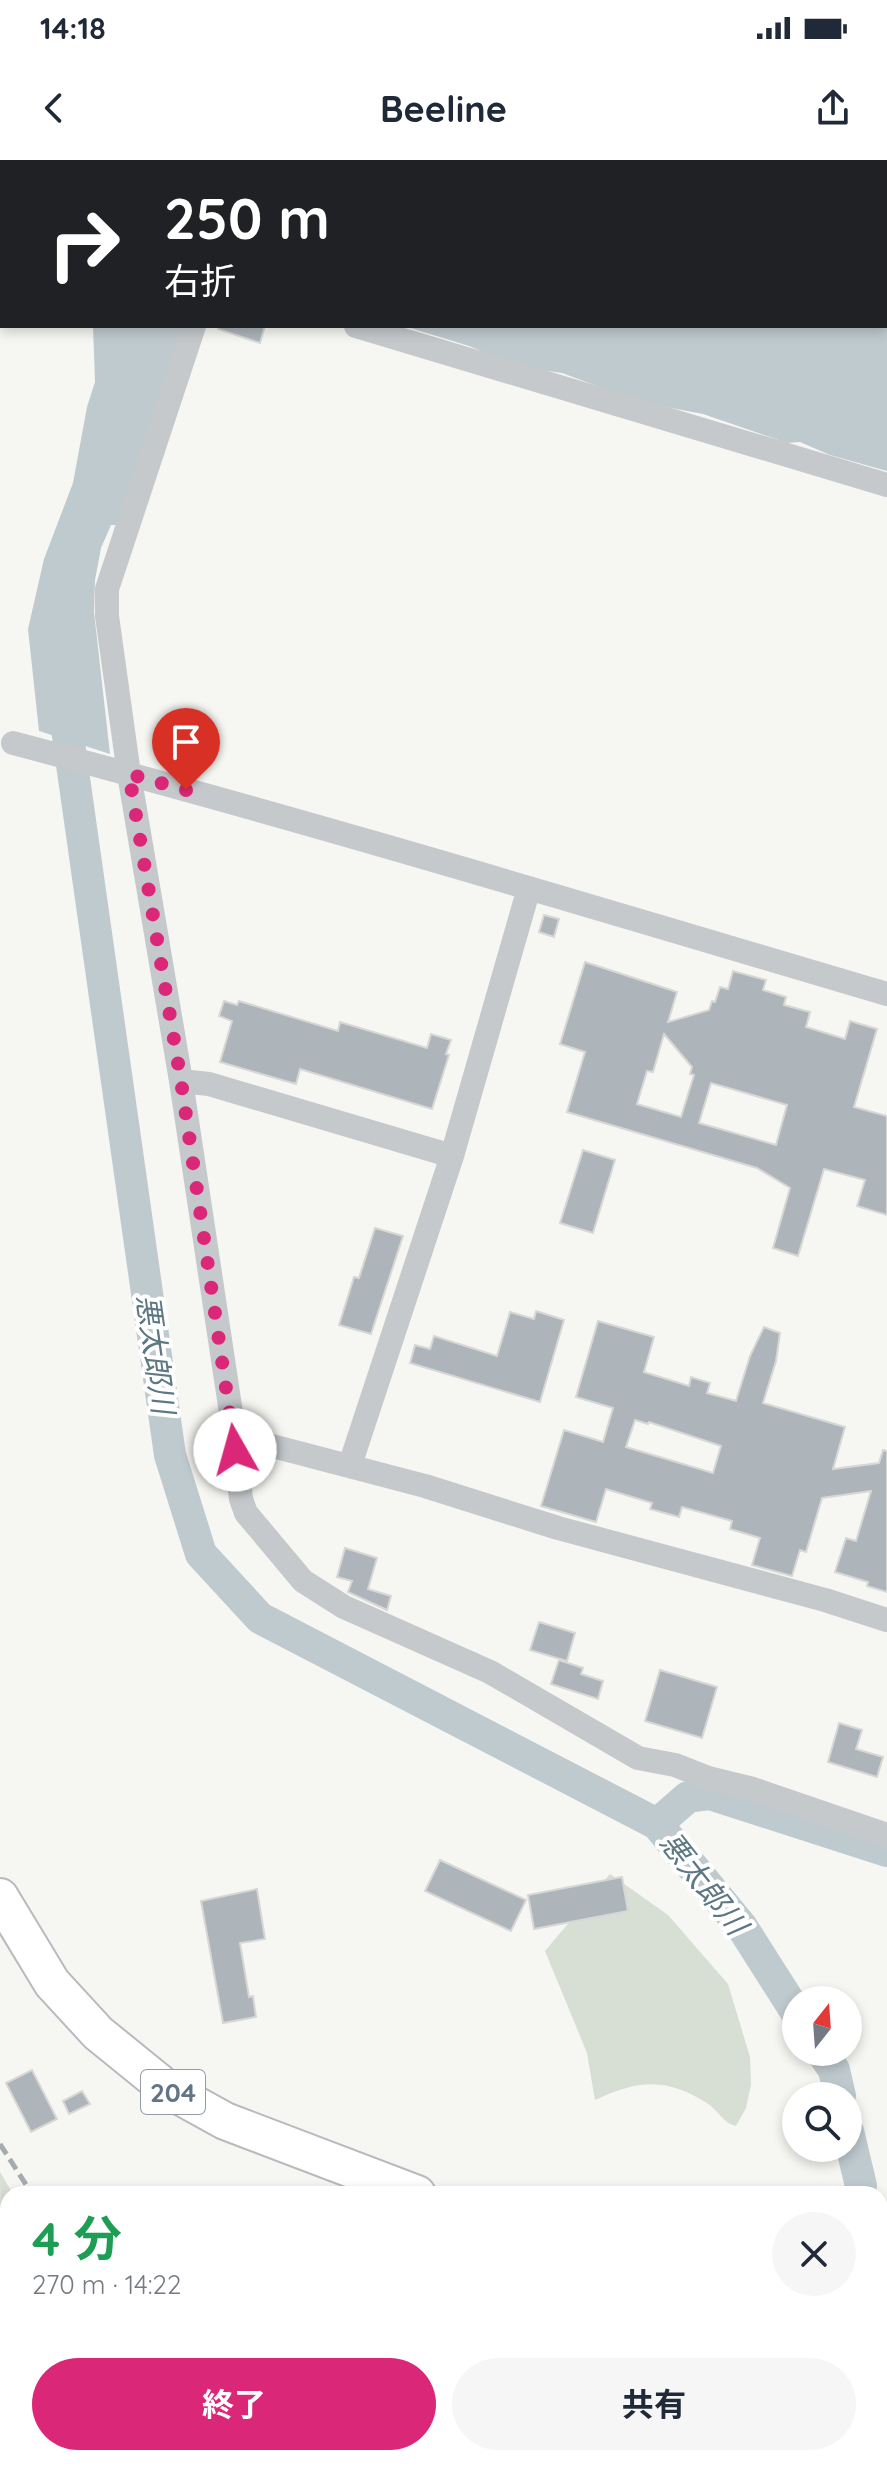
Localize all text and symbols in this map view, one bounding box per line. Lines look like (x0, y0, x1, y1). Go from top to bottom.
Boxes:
text: 14:18 (40, 9, 106, 47)
icon: back (32, 86, 76, 130)
text: Beeline (380, 86, 507, 131)
icon: share (811, 86, 855, 130)
text: 250 m (164, 183, 330, 253)
icon: right (32, 192, 136, 296)
text: 右折 (164, 258, 236, 303)
pin (152, 708, 220, 790)
icon: arrive (164, 720, 208, 764)
water label: 悪太郎川 (129, 1292, 184, 1419)
position arrow (193, 1408, 277, 1492)
water label: 悪太郎川 (652, 1824, 758, 1944)
north arrow (782, 1986, 862, 2066)
map controls (782, 1986, 862, 2162)
road number: 204 (141, 2070, 205, 2114)
button: search (782, 2082, 862, 2162)
text: 4 分 (32, 2208, 122, 2268)
button: close (772, 2212, 856, 2296)
text: 270 m · 14:22 (32, 2268, 181, 2301)
button: 終了 (32, 2358, 436, 2450)
button: 共有 (452, 2358, 856, 2450)

